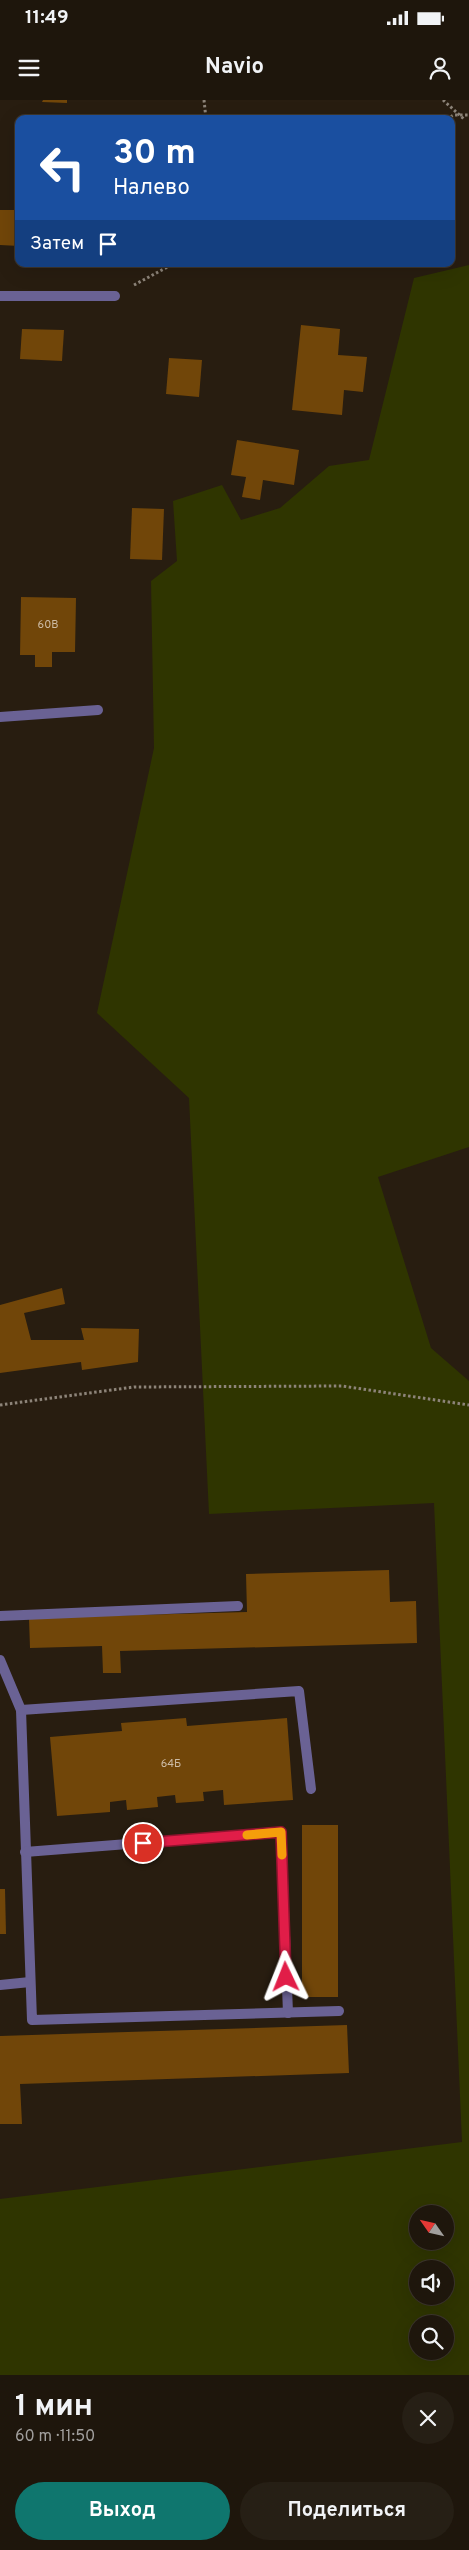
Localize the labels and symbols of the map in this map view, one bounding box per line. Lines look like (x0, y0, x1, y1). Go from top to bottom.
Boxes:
house number: 60В (38, 618, 58, 632)
house number: 64Б (161, 1757, 181, 1771)
pin (122, 1822, 164, 1864)
position arrow (259, 1950, 311, 2002)
north arrow (409, 2205, 454, 2250)

